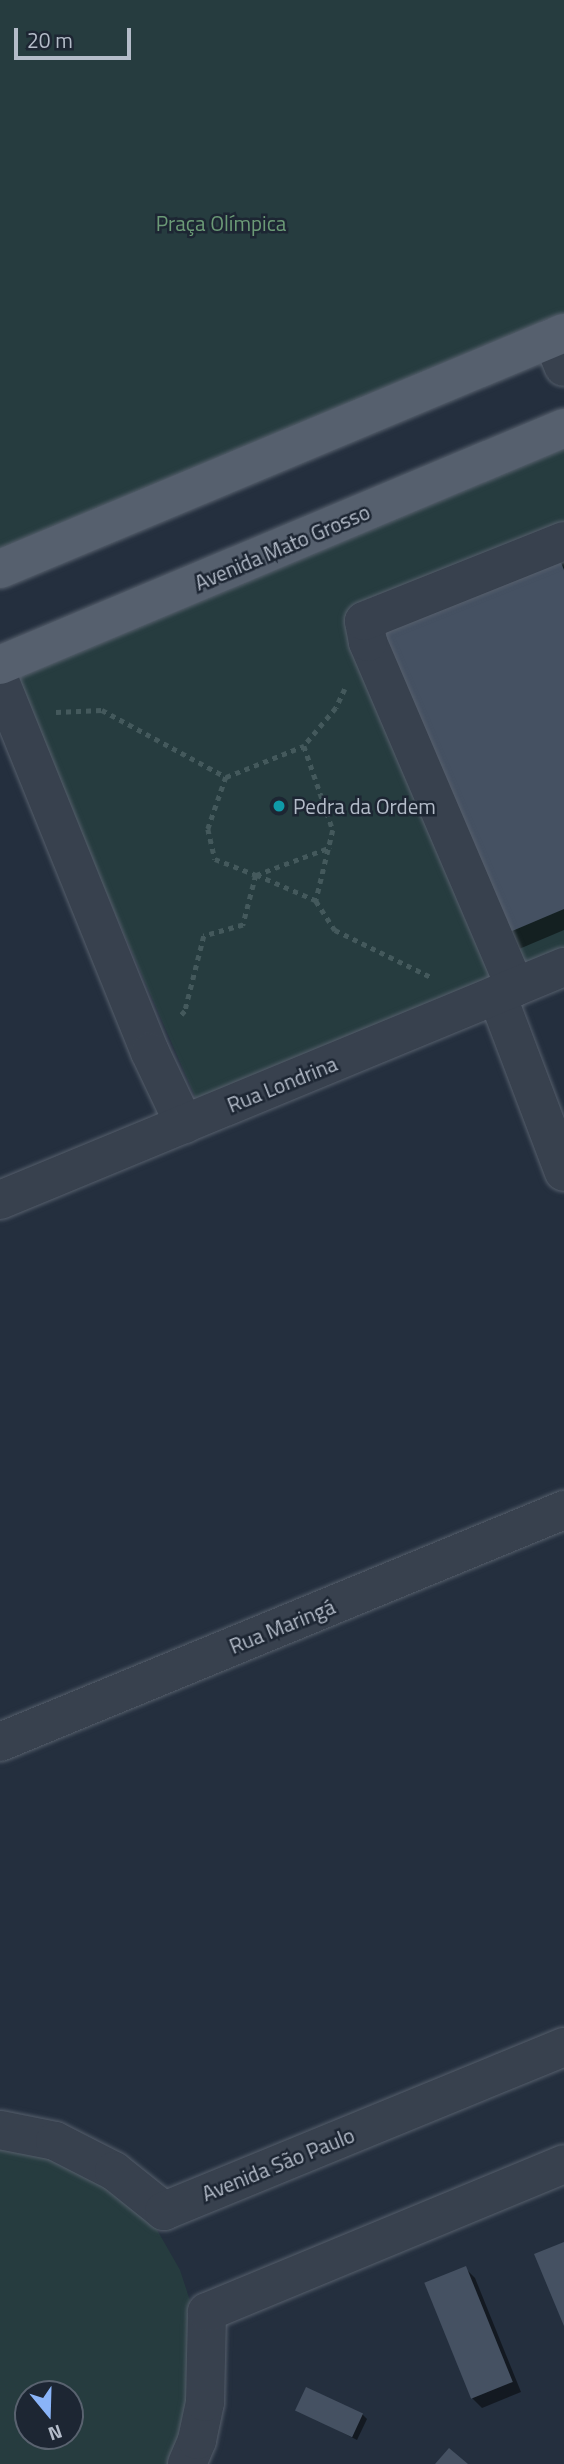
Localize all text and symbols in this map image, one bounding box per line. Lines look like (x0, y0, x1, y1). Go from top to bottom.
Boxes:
scale bar (18, 14, 135, 58)
text: 20 m (27, 24, 73, 56)
park label: Praça Olímpica (156, 210, 286, 236)
street label: Avenida Mato Grosso (191, 499, 373, 595)
place label: Pedra da Ordem (293, 793, 436, 819)
marker: Pedra da Ordem (271, 798, 287, 814)
street label: Rua Londrina (223, 1051, 341, 1117)
street label: Rua Maringá (225, 1593, 339, 1659)
street label: Avenida São Paulo (198, 2122, 358, 2206)
north arrow (14, 2380, 84, 2450)
text: N (44, 2418, 66, 2449)

